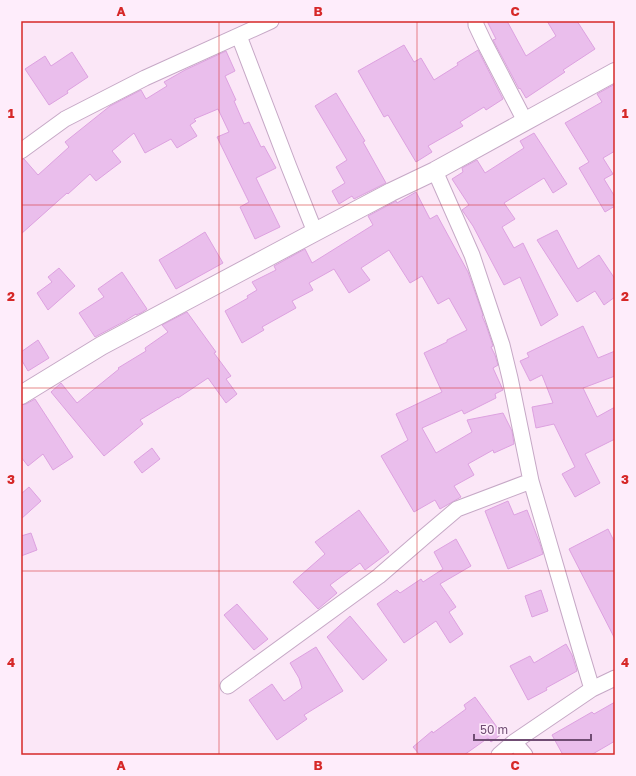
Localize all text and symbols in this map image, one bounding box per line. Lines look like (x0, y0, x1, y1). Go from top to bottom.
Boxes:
text: A (116, 3, 126, 19)
text: B (313, 3, 323, 19)
text: C (510, 3, 520, 19)
text: 1 (8, 105, 15, 121)
text: 1 (622, 105, 629, 121)
text: 2 (7, 288, 15, 304)
text: 2 (621, 288, 629, 304)
text: 3 (7, 471, 15, 487)
text: 3 (621, 471, 629, 487)
text: 4 (7, 654, 15, 670)
text: 4 (621, 654, 629, 670)
scale bar (474, 716, 591, 742)
text: 50 m (480, 722, 508, 737)
text: A (116, 757, 126, 773)
text: B (313, 757, 323, 773)
text: C (510, 757, 520, 773)

